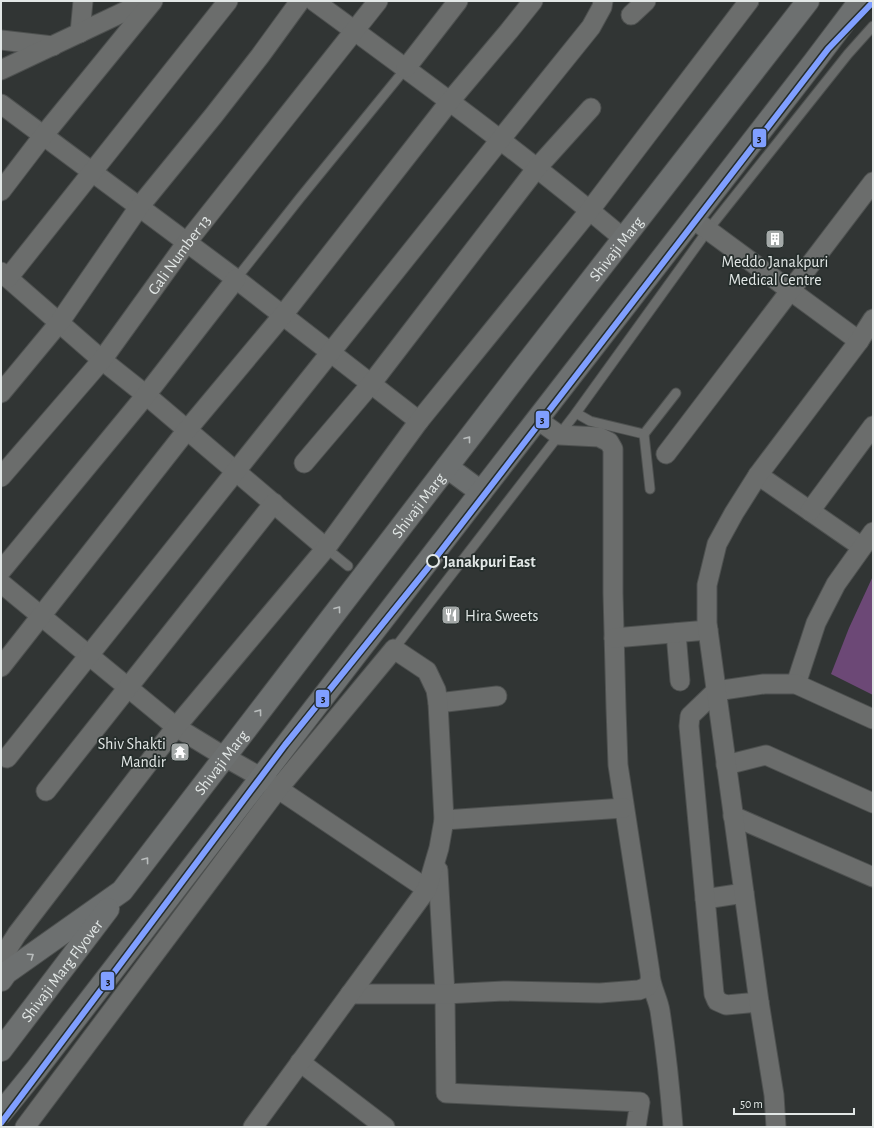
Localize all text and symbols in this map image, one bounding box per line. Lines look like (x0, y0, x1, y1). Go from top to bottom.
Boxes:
line badge: 3 (752, 128, 767, 148)
text: 3 (757, 133, 762, 144)
street label: Gali Number 13 (145, 212, 214, 298)
street label: Shivaji Marg (587, 214, 647, 284)
building icon: Meddo Janakpuri Medical Centre (764, 228, 786, 250)
place label: Meddo Janakpuri Medical Centre (722, 254, 828, 288)
line badge: 3 (535, 410, 550, 429)
text: 3 (540, 414, 545, 425)
one-way arrow (464, 437, 471, 444)
street label: Shivaji Marg (389, 470, 448, 541)
marker: Janakpuri East (426, 554, 440, 568)
place label: Janakpuri East (443, 554, 536, 570)
restaurant icon: Hira Sweets (440, 604, 462, 626)
one-way arrow (333, 607, 340, 614)
place label: Hira Sweets (465, 608, 539, 624)
line badge: 3 (315, 689, 330, 708)
text: 3 (321, 693, 326, 704)
one-way arrow (254, 710, 261, 717)
street label: Shivaji Marg (192, 727, 251, 798)
place label: Shiv Shakti Mandir (98, 736, 167, 770)
temple icon: Shiv Shakti Mandir (169, 741, 191, 763)
one-way arrow (141, 857, 148, 864)
street label: Shivaji Marg Flyover (18, 916, 107, 1025)
one-way arrow (26, 954, 33, 961)
line badge: 3 (100, 971, 115, 991)
text: 3 (106, 976, 111, 987)
scale bar (734, 1090, 854, 1116)
text: 50 m (740, 1098, 763, 1110)

